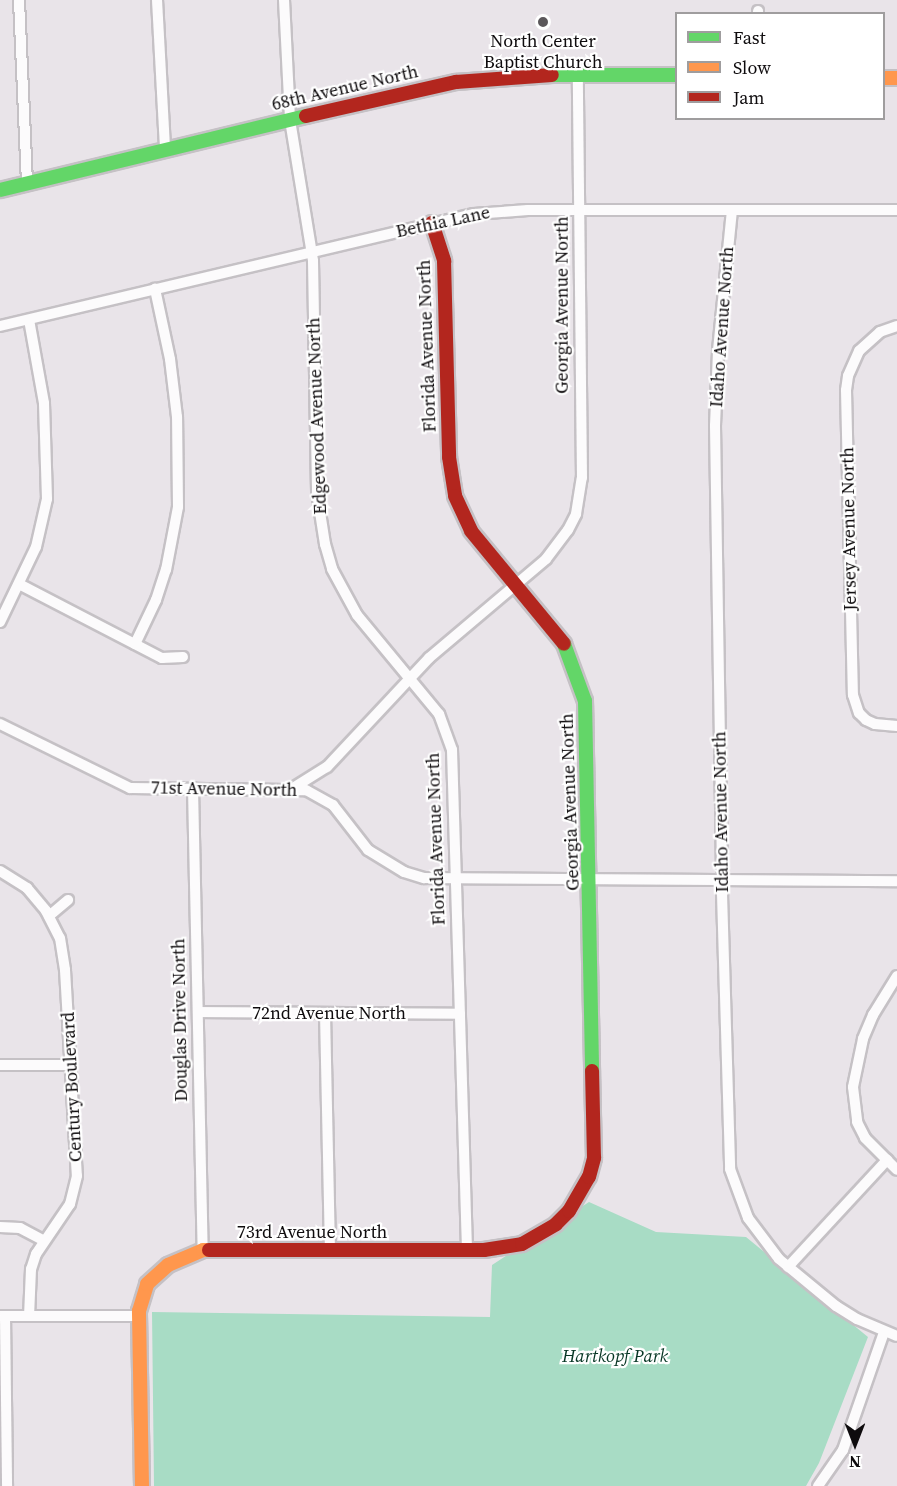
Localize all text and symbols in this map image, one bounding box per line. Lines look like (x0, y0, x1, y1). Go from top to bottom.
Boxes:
legend (675, 12, 885, 120)
marker: North Center Baptist Church (536, 15, 550, 29)
text: Fast (733, 25, 766, 50)
place label: North Center Baptist Church (484, 31, 602, 74)
text: Slow (733, 55, 771, 80)
street label: 68th Avenue North (270, 61, 420, 115)
text: Jam (733, 85, 765, 110)
street label: Bethia Lane (394, 201, 492, 243)
street label: Georgia Avenue North (551, 216, 573, 394)
street label: Idaho Avenue North (706, 246, 738, 408)
street label: Florida Avenue North (413, 259, 441, 433)
street label: Edgewood Avenue North (303, 317, 331, 515)
street label: Jersey Avenue North (837, 447, 861, 611)
street label: Georgia Avenue North (556, 713, 584, 891)
street label: Idaho Avenue North (709, 731, 733, 893)
street label: Florida Avenue North (422, 752, 450, 926)
street label: 71st Avenue North (150, 777, 298, 801)
street label: Douglas Drive North (168, 938, 192, 1102)
street label: 72nd Avenue North (252, 1002, 406, 1024)
street label: Century Boulevard (57, 1011, 87, 1163)
street label: 73rd Avenue North (237, 1221, 387, 1243)
park label: Hartkopf Park (562, 1345, 668, 1367)
north arrow (825, 1414, 885, 1474)
text: N (849, 1451, 861, 1473)

